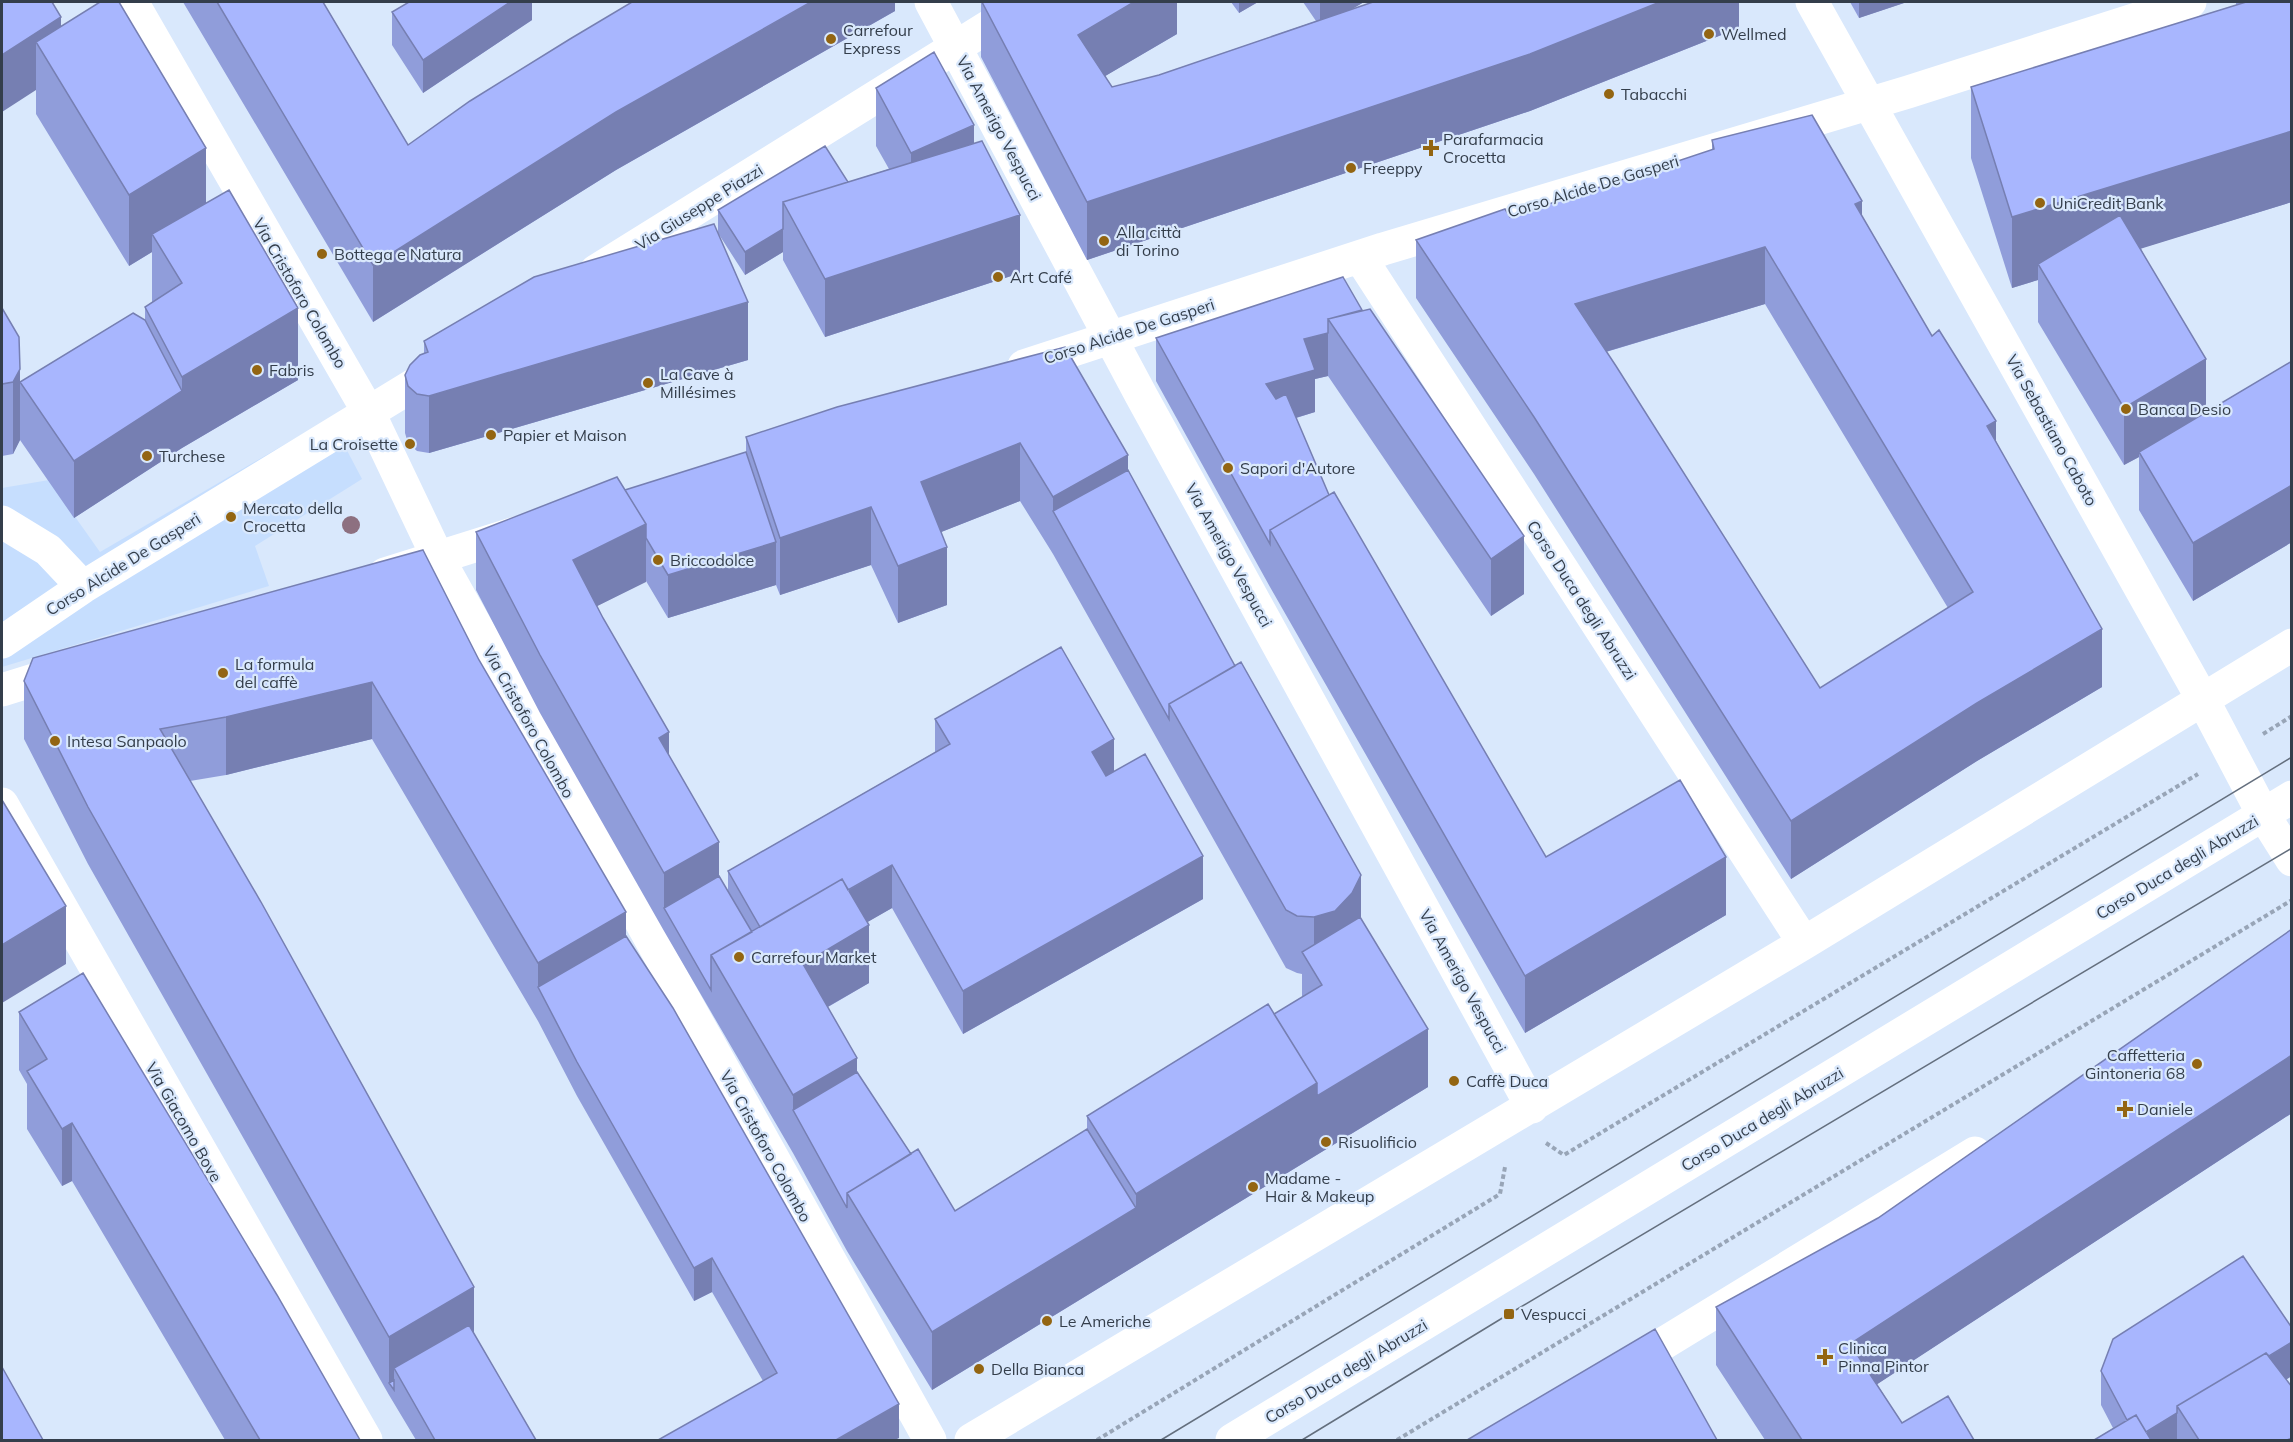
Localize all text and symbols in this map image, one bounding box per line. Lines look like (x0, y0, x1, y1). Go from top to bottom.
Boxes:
place label: Carrefour Express (843, 20, 913, 58)
place label: Wellmed (1721, 24, 1787, 44)
marker: Wellmed (1702, 27, 1716, 41)
marker: Carrefour Express (824, 32, 838, 46)
street label: Via Amerigo Vespucci (952, 52, 1046, 204)
place label: Tabacchi (1621, 84, 1687, 104)
marker: Tabacchi (1602, 87, 1616, 101)
place label: Parafarmacia Crocetta (1443, 129, 1544, 167)
marker: Parafarmacia Crocetta (1424, 141, 1438, 155)
street label: Corso Alcide De Gasperi (1505, 150, 1681, 222)
place label: Freeppy (1363, 158, 1423, 178)
street label: Via Giuseppe Piazzi (632, 160, 766, 254)
marker: Freeppy (1344, 161, 1358, 175)
place label: UniCredit Bank (2052, 193, 2164, 213)
marker: UniCredit Bank (2033, 196, 2047, 210)
street label: Via Cristoforo Colombo (249, 214, 351, 372)
place label: Alla città di Torino (1116, 222, 1181, 260)
marker: Alla città di Torino (1097, 234, 1111, 248)
place label: Bottega e Natura (334, 244, 462, 264)
marker: Bottega e Natura (315, 247, 329, 261)
place label: Art Café (1010, 267, 1072, 287)
marker: Art Café (991, 270, 1005, 284)
street label: Corso Alcide De Gasperi (1041, 294, 1217, 368)
street label: Via Sebastiano Caboto (2002, 351, 2102, 509)
place label: Fabris (269, 360, 314, 380)
marker: Fabris (250, 363, 264, 377)
place label: La Cave à Millésimes (660, 364, 736, 402)
marker: La Cave à Millésimes (641, 376, 655, 390)
place label: Banca Desio (2138, 399, 2231, 419)
marker: Banca Desio (2119, 402, 2133, 416)
place label: Papier et Maison (503, 425, 627, 445)
marker: Papier et Maison (484, 428, 498, 442)
place label: La Croisette (310, 434, 398, 454)
marker: La Croisette (403, 437, 417, 451)
place label: Turchese (159, 446, 225, 466)
marker: Turchese (140, 449, 154, 463)
place label: Sapori d'Autore (1240, 458, 1355, 478)
marker: Sapori d'Autore (1221, 461, 1235, 475)
street label: Via Amerigo Vespucci (1181, 480, 1277, 630)
place label: Mercato della Crocetta (243, 498, 343, 536)
street label: Corso Alcide De Gasperi (42, 508, 204, 620)
marker: Mercato della Crocetta (224, 510, 238, 524)
street label: Corso Duca degli Abruzzi (1523, 517, 1641, 683)
place label: Briccodolce (670, 550, 754, 570)
marker: Briccodolce (651, 553, 665, 567)
street label: Via Cristoforo Colombo (479, 643, 579, 801)
place label: La formula del caffè (235, 654, 314, 692)
marker: La formula del caffè (216, 666, 230, 680)
place label: Intesa Sanpaolo (67, 731, 187, 751)
marker: Intesa Sanpaolo (48, 734, 62, 748)
street label: Corso Duca degli Abruzzi (2092, 811, 2262, 923)
street label: Via Amerigo Vespucci (1415, 906, 1511, 1056)
place label: Carrefour Market (751, 947, 877, 967)
marker: Carrefour Market (732, 950, 746, 964)
place label: Caffetteria Gintoneria 68 (2085, 1045, 2185, 1083)
marker: Caffetteria Gintoneria 68 (2190, 1057, 2204, 1071)
street label: Via Giacomo Bove (142, 1059, 226, 1185)
street label: Corso Duca degli Abruzzi (1677, 1063, 1847, 1175)
street label: Via Cristoforo Colombo (716, 1067, 816, 1225)
place label: Caffè Duca (1466, 1071, 1548, 1091)
marker: Caffè Duca (1447, 1074, 1461, 1088)
place label: Daniele (2137, 1099, 2193, 1119)
marker: Daniele (2118, 1102, 2132, 1116)
place label: Risuolificio (1338, 1132, 1417, 1152)
marker: Risuolificio (1319, 1135, 1333, 1149)
place label: Madame - Hair & Makeup (1265, 1168, 1374, 1206)
marker: Madame - Hair & Makeup (1246, 1180, 1260, 1194)
place label: Vespucci (1521, 1304, 1586, 1324)
marker: Vespucci (1502, 1307, 1516, 1321)
place label: Le Americhe (1059, 1311, 1151, 1331)
marker: Le Americhe (1040, 1314, 1054, 1328)
street label: Corso Duca degli Abruzzi (1261, 1315, 1431, 1427)
place label: Clinica Pinna Pintor (1838, 1338, 1929, 1376)
marker: Clinica Pinna Pintor (1816, 1348, 1834, 1366)
place label: Della Bianca (991, 1359, 1084, 1379)
marker: Della Bianca (972, 1362, 986, 1376)

